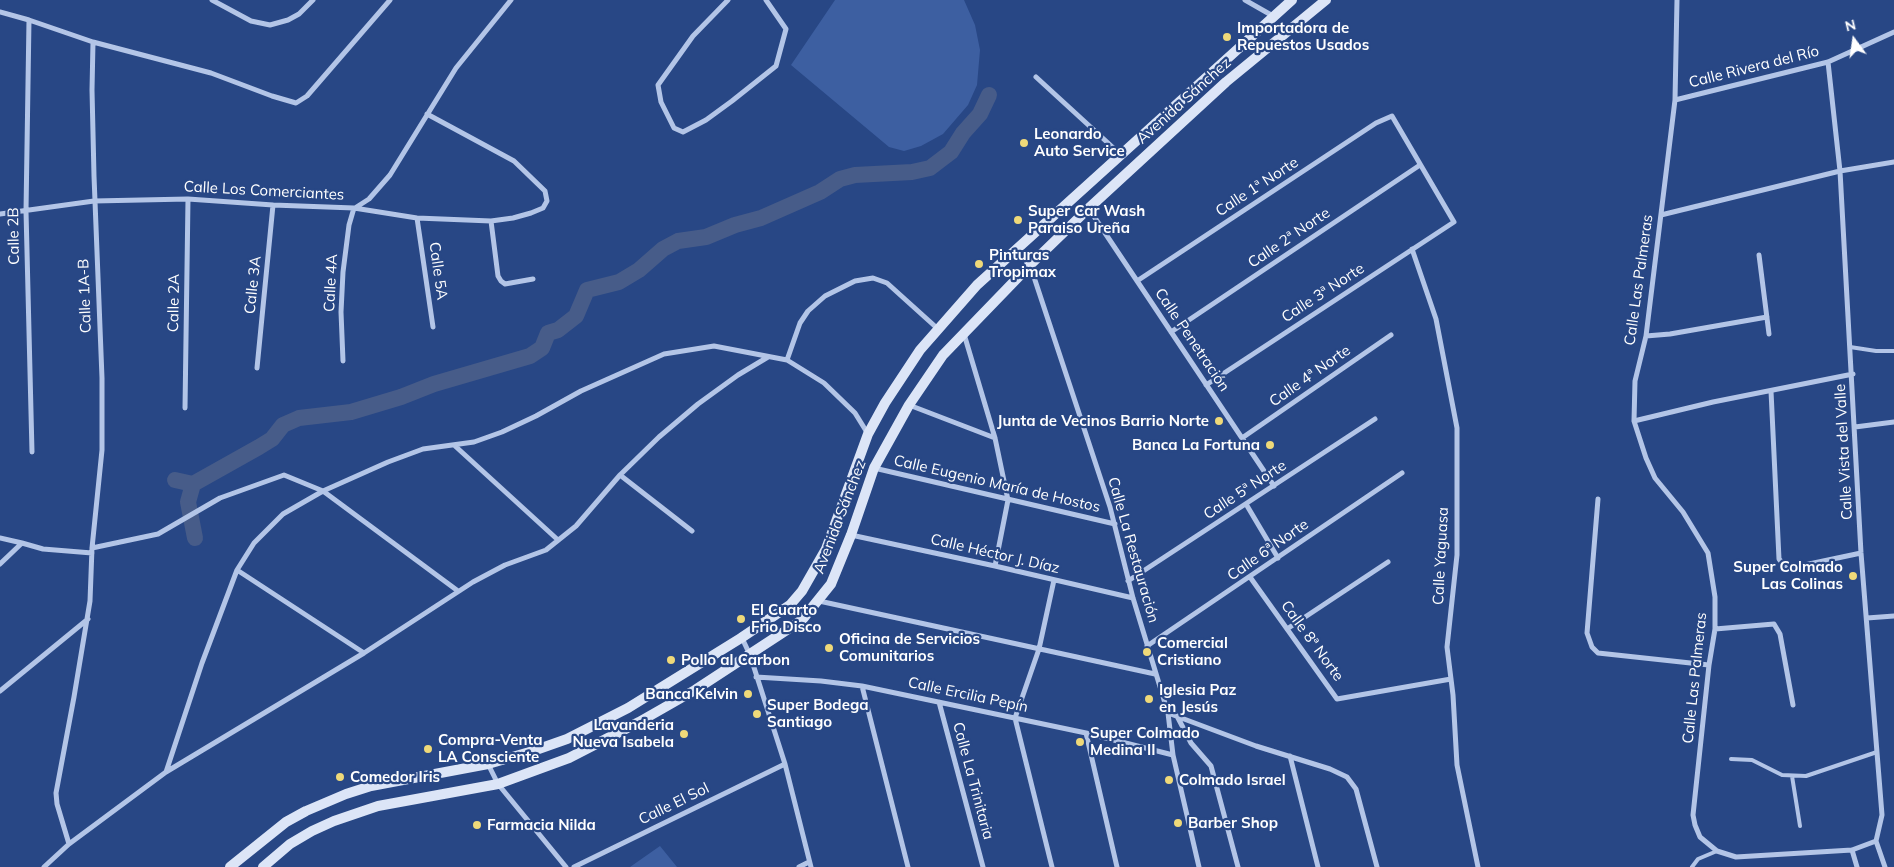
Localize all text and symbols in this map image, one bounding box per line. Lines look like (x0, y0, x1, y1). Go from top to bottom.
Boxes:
north arrow (1829, 15, 1879, 65)
text: N (1843, 15, 1858, 35)
place label: Importadora de Repuestos Usados (1237, 19, 1369, 54)
marker: Importadora de Repuestos Usados (1221, 31, 1233, 43)
street label: Calle Rivera del Río (1687, 42, 1821, 92)
street label: Avenida Sánchez (1133, 54, 1235, 148)
place label: Leonardo Auto Service (1034, 125, 1125, 160)
marker: Leonardo Auto Service (1018, 137, 1030, 149)
street label: Calle 1ª Norte (1212, 154, 1302, 220)
street label: Calle Los Comerciantes (183, 178, 345, 204)
place label: Super Car Wash Paraiso Ureña (1028, 202, 1145, 237)
street label: Calle 2ª Norte (1245, 204, 1333, 272)
street label: Calle 2B (5, 207, 23, 265)
street label: Calle Las Palmeras (1621, 213, 1657, 347)
marker: Super Car Wash Paraiso Ureña (1012, 214, 1024, 226)
street label: Calle 5A (425, 241, 451, 301)
place label: Pinturas Tropimax (989, 246, 1056, 281)
street label: Calle 4A (320, 253, 342, 313)
street label: Calle 3A (241, 255, 265, 315)
street label: Calle 1A-B (75, 258, 95, 334)
marker: Pinturas Tropimax (973, 258, 985, 270)
street label: Calle 3ª Norte (1278, 260, 1368, 326)
street label: Calle 2A (164, 274, 184, 332)
street label: Calle Penetración (1151, 285, 1233, 395)
street label: Calle 4ª Norte (1266, 341, 1354, 411)
street label: Calle Vista del Valle (1831, 383, 1857, 521)
place label: Junta de Vecinos Barrio Norte (997, 412, 1209, 430)
marker: Junta de Vecinos Barrio Norte (1213, 415, 1225, 427)
place label: Banca La Fortuna (1132, 436, 1260, 454)
marker: Banca La Fortuna (1264, 439, 1276, 451)
street label: Calle Eugenio María de Hostos (892, 451, 1102, 517)
street label: Calle 5ª Norte (1200, 457, 1290, 523)
street label: Avenida Sánchez (810, 458, 870, 576)
street label: Calle La Restauración (1104, 475, 1162, 625)
street label: Calle Yaguasa (1429, 506, 1453, 606)
street label: Calle 6ª Norte (1224, 515, 1312, 585)
street label: Calle Héctor J. Díaz (929, 530, 1061, 578)
place label: Super Colmado Las Colinas (1733, 558, 1843, 593)
marker: Super Colmado Las Colinas (1847, 570, 1859, 582)
street label: Calle 8ª Norte (1277, 597, 1347, 685)
place label: El Cuarto Frio Disco (751, 601, 821, 636)
street label: Calle Las Palmeras (1679, 611, 1711, 745)
marker: El Cuarto Frio Disco (735, 613, 747, 625)
place label: Oficina de Servicios Comunitarios (839, 630, 980, 665)
place label: Comercial Cristiano (1157, 634, 1228, 669)
marker: Oficina de Servicios Comunitarios (823, 642, 835, 654)
marker: Comercial Cristiano (1141, 646, 1153, 658)
place label: Pollo al Carbon (681, 651, 790, 669)
marker: Pollo al Carbon (665, 654, 677, 666)
street label: Calle Ercilia Pepín (906, 673, 1030, 717)
place label: Iglesia Paz en Jesús (1159, 681, 1236, 716)
place label: Banca Kelvin (645, 685, 738, 703)
marker: Banca Kelvin (742, 688, 754, 700)
marker: Iglesia Paz en Jesús (1143, 693, 1155, 705)
place label: Super Bodega Santiago (767, 696, 869, 731)
marker: Super Bodega Santiago (751, 708, 763, 720)
place label: Lavanderia Nueva Isabela (572, 716, 674, 751)
street label: Calle La Trinitaria (949, 720, 997, 842)
place label: Super Colmado Medina II (1090, 724, 1200, 759)
marker: Lavanderia Nueva Isabela (678, 728, 690, 740)
place label: Compra-Venta LA Consciente (438, 731, 542, 766)
marker: Super Colmado Medina II (1074, 736, 1086, 748)
marker: Compra-Venta LA Consciente (422, 743, 434, 755)
place label: Comedor Iris (350, 768, 440, 786)
marker: Comedor Iris (334, 771, 346, 783)
place label: Colmado Israel (1179, 771, 1286, 789)
marker: Colmado Israel (1163, 774, 1175, 786)
street label: Calle El Sol (636, 779, 712, 829)
place label: Barber Shop (1188, 814, 1278, 832)
place label: Farmacia Nilda (487, 816, 596, 834)
marker: Barber Shop (1172, 817, 1184, 829)
marker: Farmacia Nilda (471, 819, 483, 831)

